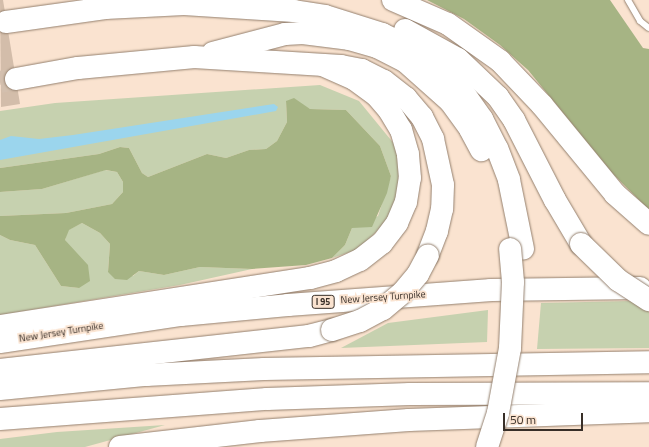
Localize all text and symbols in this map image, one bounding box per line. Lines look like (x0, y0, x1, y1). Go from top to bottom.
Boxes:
street label: New Jersey Turnpike (340, 288, 426, 306)
road number: I 95 (311, 295, 335, 309)
street label: New Jersey Turnpike (18, 319, 104, 345)
scale bar (505, 405, 585, 431)
text: 50 m (510, 410, 536, 429)

